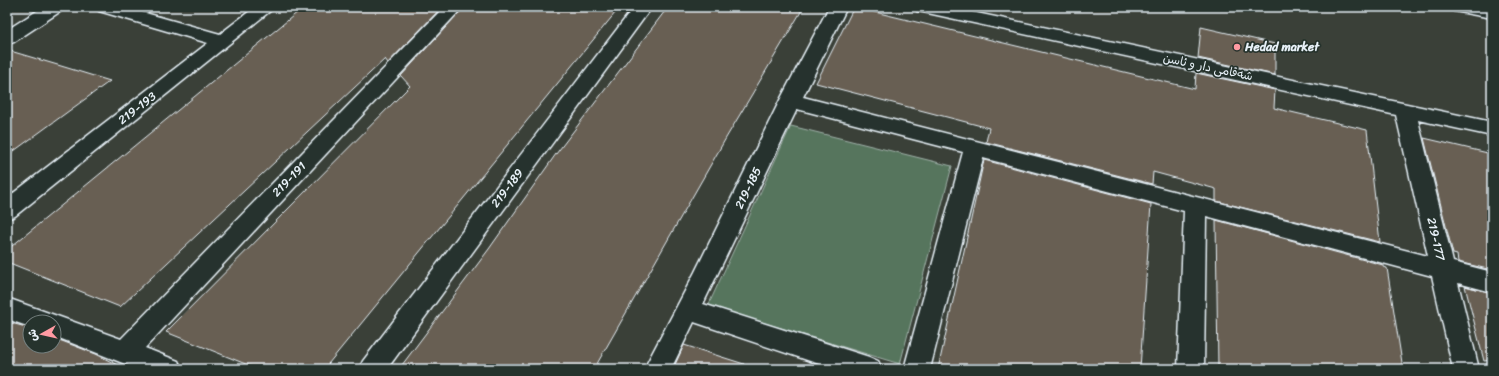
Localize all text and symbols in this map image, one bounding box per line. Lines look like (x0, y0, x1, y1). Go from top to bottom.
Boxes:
place label: Hedad market (1244, 36, 1320, 58)
marker: Hedad market (1232, 42, 1242, 52)
street label: شەقامی دار و ئاسن (1161, 47, 1255, 87)
street label: 219-193 (113, 86, 161, 130)
street label: 219-191 (266, 156, 312, 202)
street label: 219-185 (728, 163, 768, 213)
street label: 219-189 (485, 164, 529, 212)
street label: 219-177 (1420, 215, 1452, 264)
north arrow (22, 314, 62, 354)
text: ش (22, 328, 43, 343)

